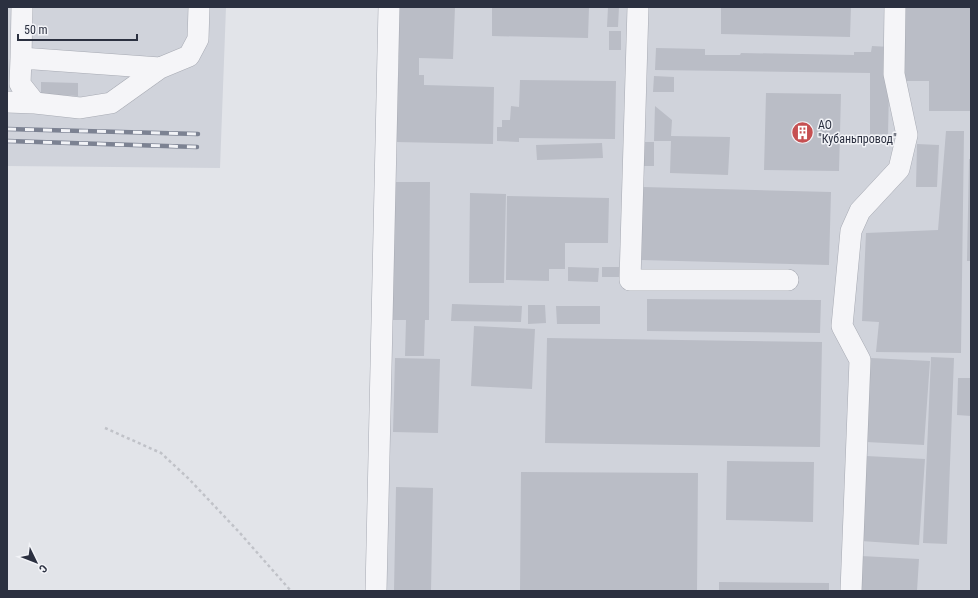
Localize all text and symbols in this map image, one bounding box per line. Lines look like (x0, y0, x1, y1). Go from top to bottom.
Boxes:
scale bar (18, 16, 137, 42)
text: 50 m (24, 23, 48, 37)
place label: АО "Кубаньпровод" (818, 118, 897, 146)
building icon: АО "Кубаньпровод" (789, 119, 815, 145)
north arrow (16, 542, 56, 582)
text: С (36, 562, 50, 575)

